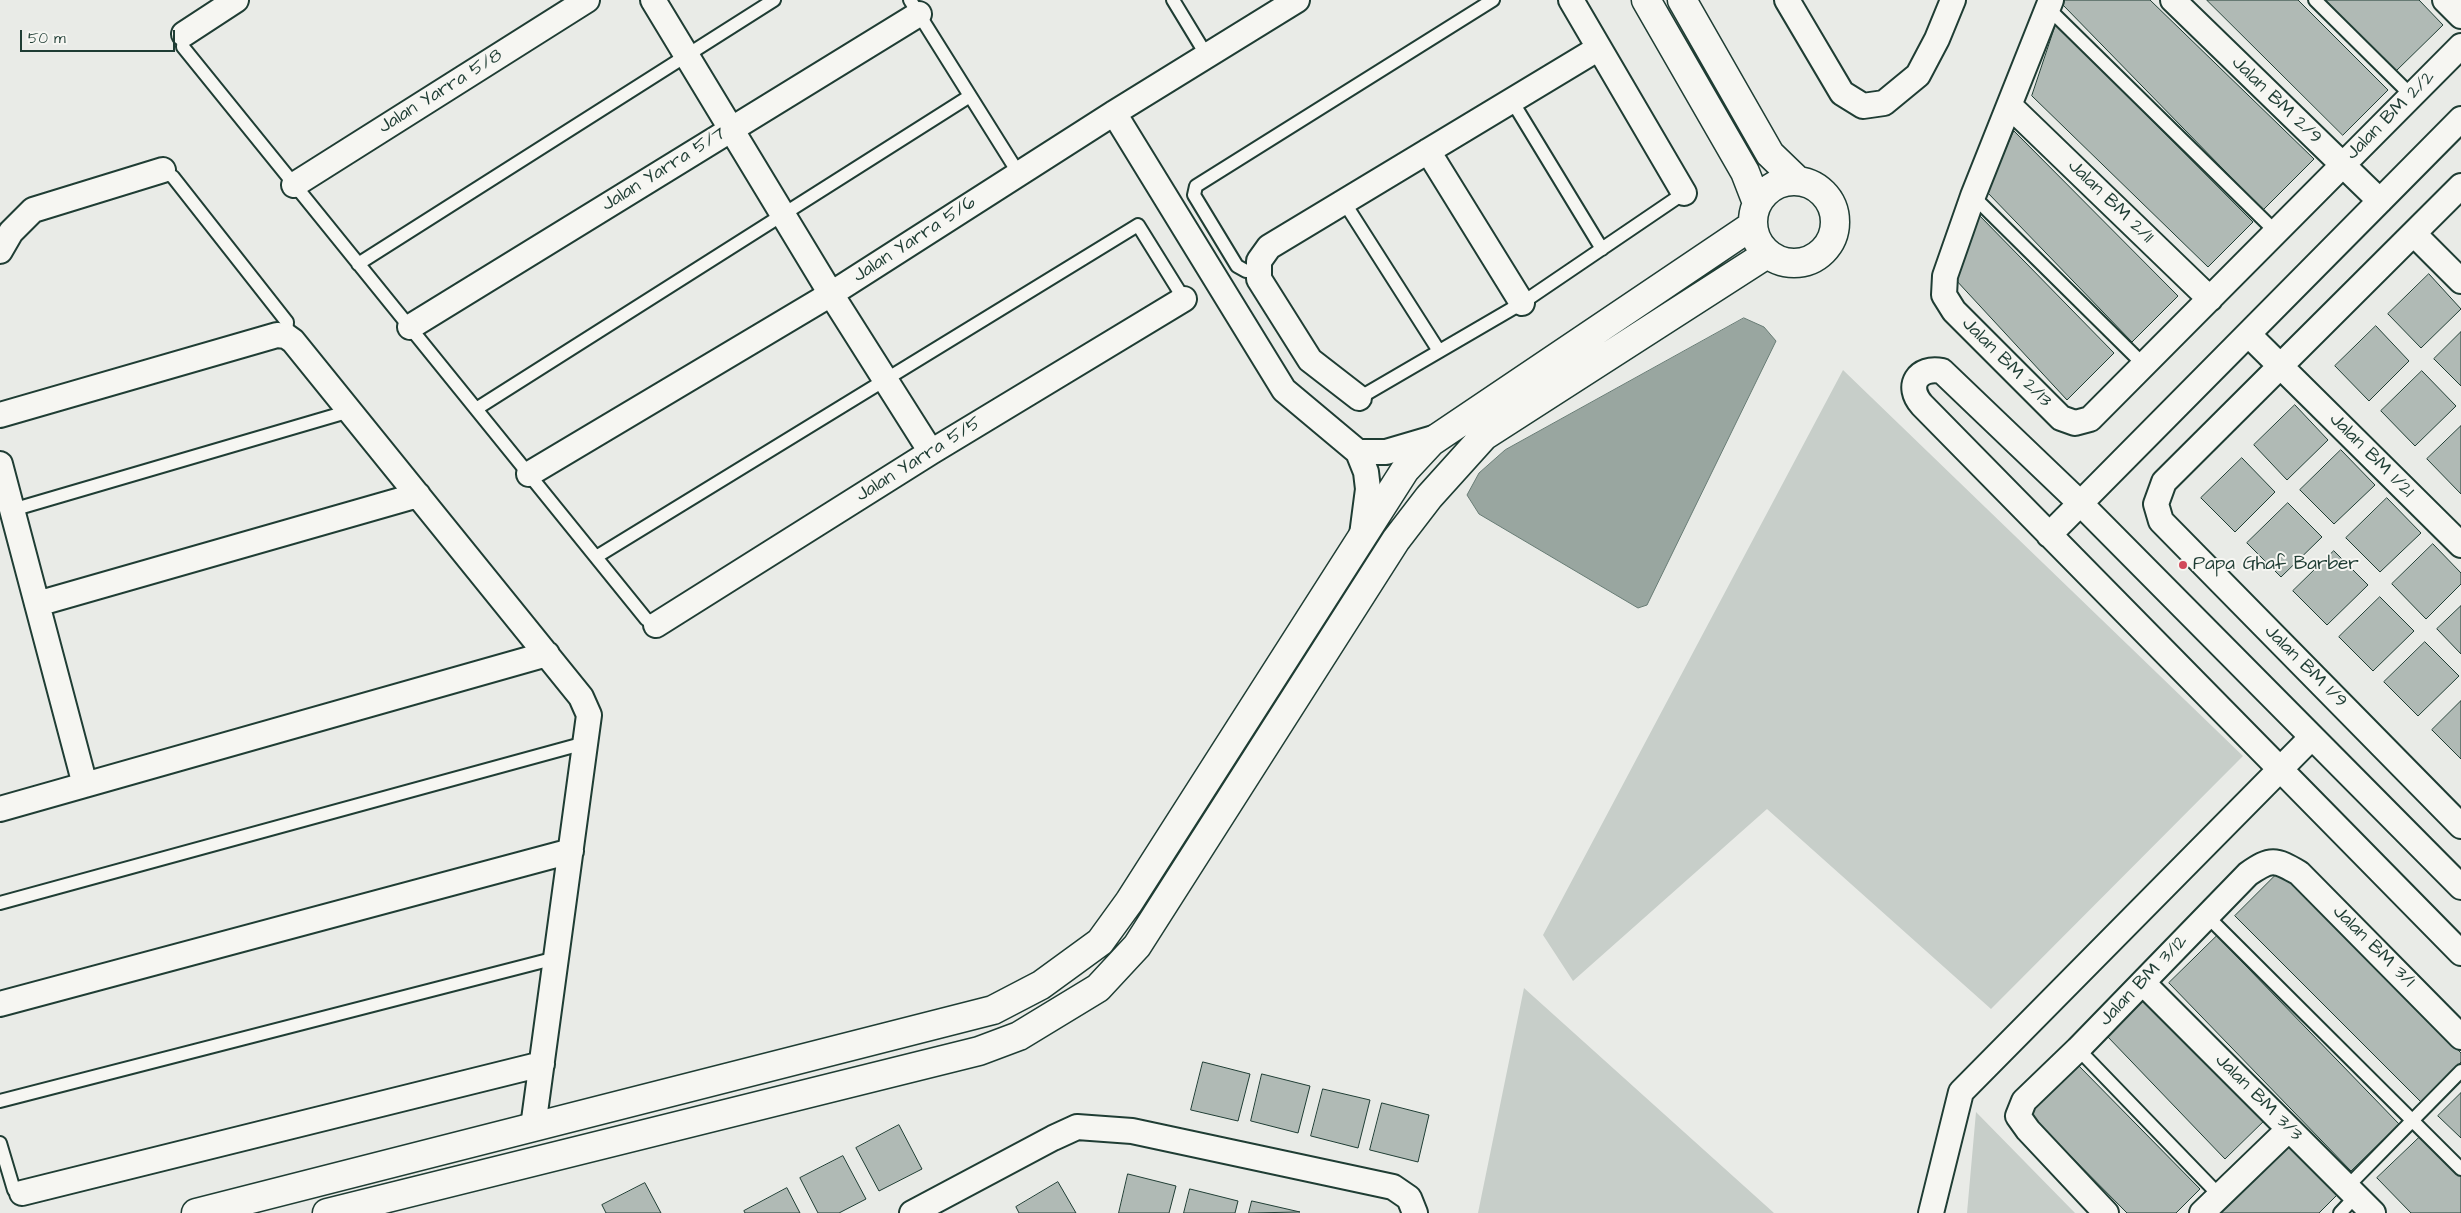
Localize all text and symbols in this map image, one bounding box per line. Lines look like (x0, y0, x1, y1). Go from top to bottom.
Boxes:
scale bar (22, 20, 178, 52)
text: 50 m (28, 28, 66, 49)
street label: Jalan Yarra 5/8 (375, 45, 507, 139)
street label: Jalan BM 2/9 (2226, 52, 2326, 150)
street label: Jalan BM 2/2 (2342, 67, 2440, 165)
street label: Jalan Yarra 5/7 (598, 123, 730, 217)
street label: Jalan BM 2/11 (2062, 155, 2158, 249)
street label: Jalan Yarra 5/6 (849, 192, 981, 288)
street label: Jalan BM 2/13 (1956, 313, 2056, 413)
street label: Jalan BM 1/21 (2324, 409, 2418, 503)
street label: Jalan Yarra 5/5 (852, 412, 986, 508)
place label: Papa Ghaf Barber (2193, 554, 2359, 576)
marker: Papa Ghaf Barber (2177, 559, 2189, 571)
street label: Jalan BM 1/9 (2259, 621, 2351, 713)
street label: Jalan BM 3/1 (2327, 901, 2419, 993)
street label: Jalan BM 3/12 (2095, 931, 2193, 1031)
street label: Jalan BM 3/3 (2210, 1050, 2306, 1146)

